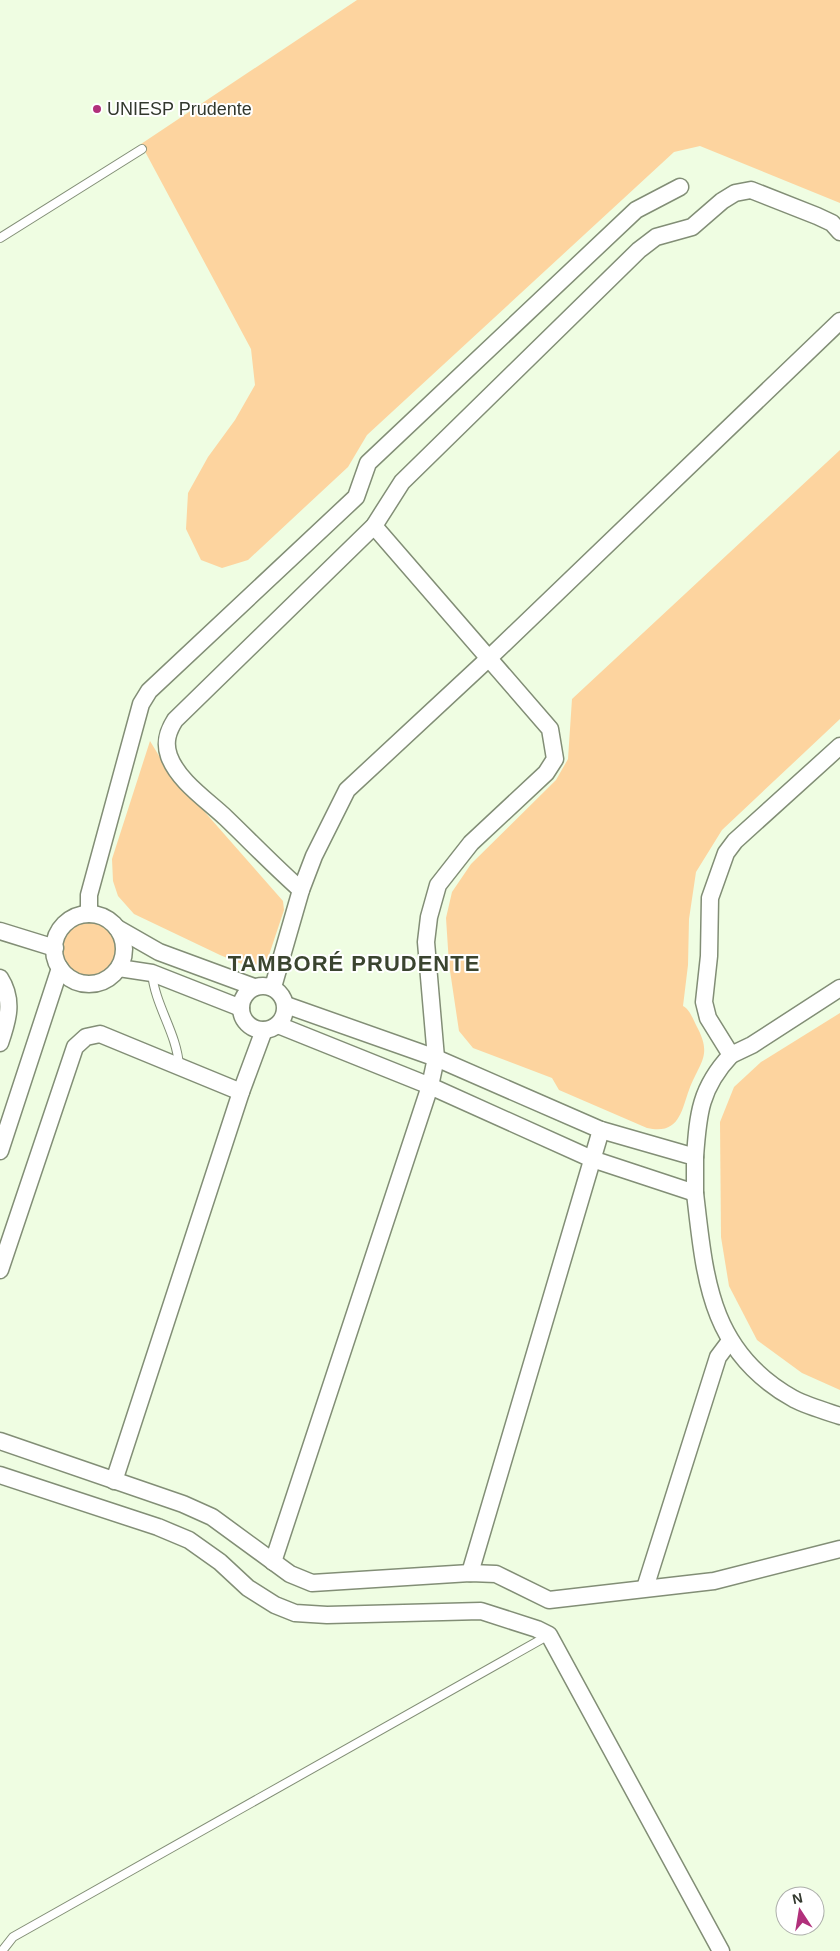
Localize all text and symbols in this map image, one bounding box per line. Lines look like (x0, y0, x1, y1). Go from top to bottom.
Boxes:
place label: UNIESP Prudente (107, 99, 252, 119)
marker: UNIESP Prudente (91, 103, 103, 115)
district label: TAMBORÉ PRUDENTE (228, 951, 480, 976)
north arrow (775, 1886, 825, 1936)
text: N (791, 1889, 804, 1907)

